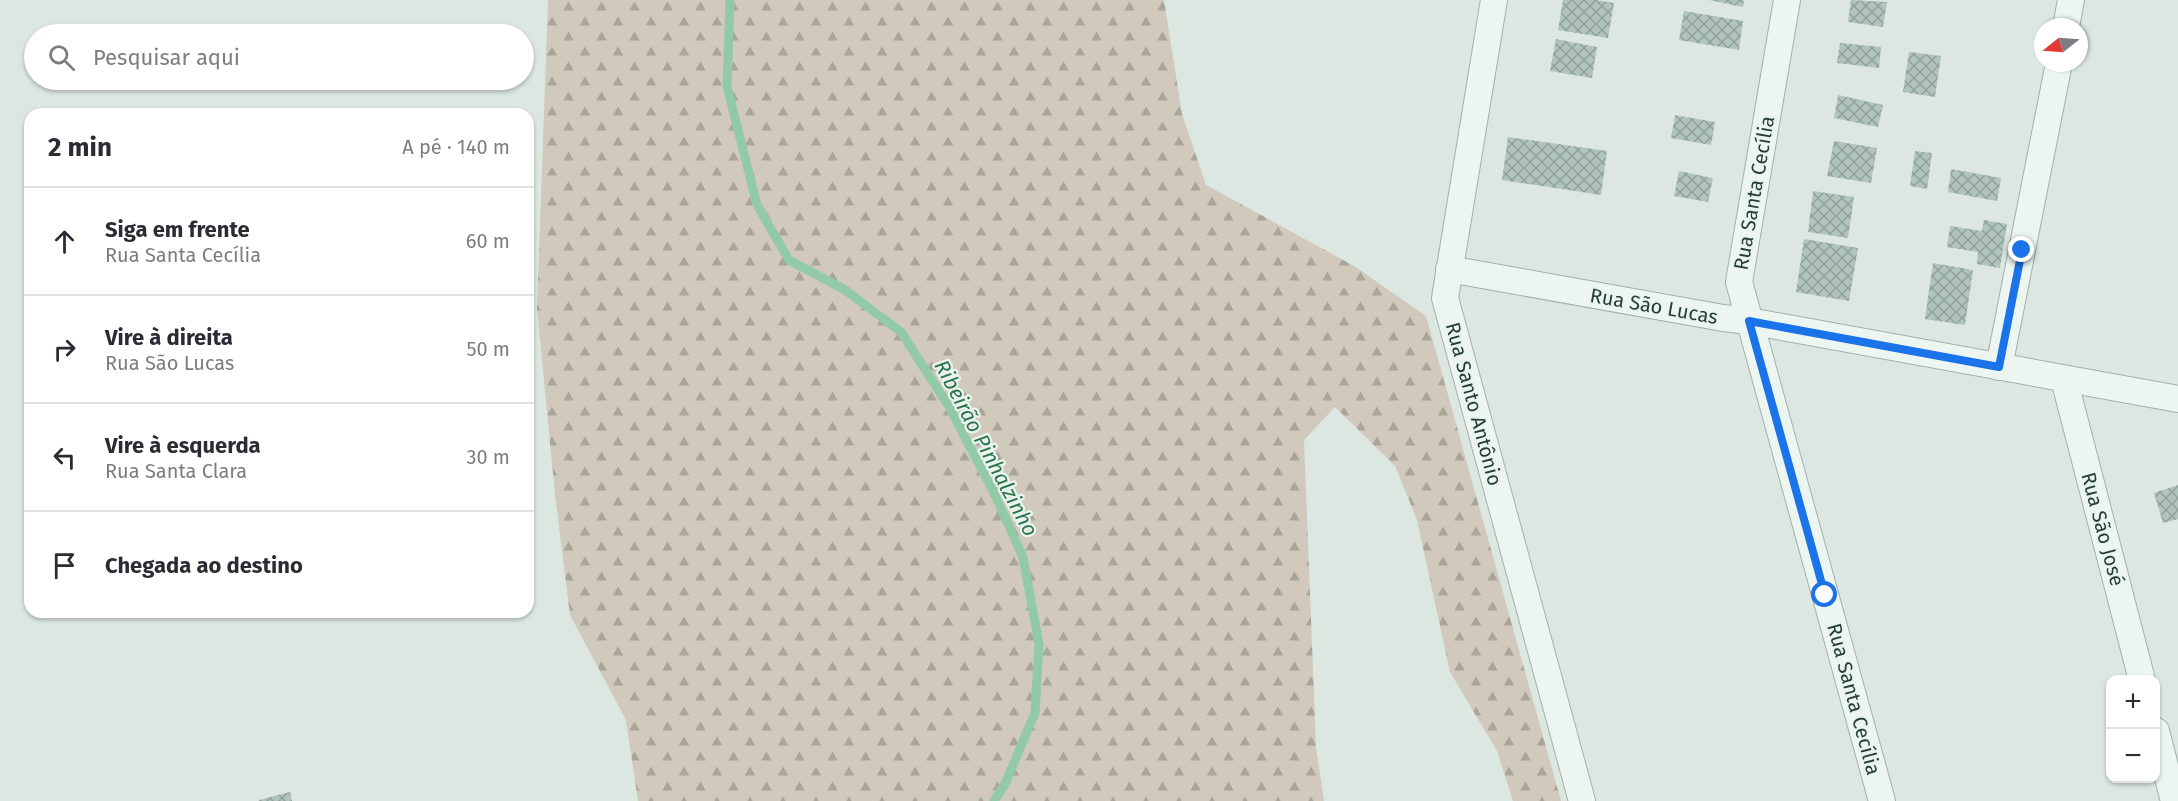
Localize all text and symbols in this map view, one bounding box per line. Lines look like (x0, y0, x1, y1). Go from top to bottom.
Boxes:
north arrow (2034, 18, 2088, 72)
search box (24, 24, 534, 90)
icon: search (45, 41, 78, 74)
text: Pesquisar aqui (93, 44, 240, 71)
street label: Rua Santa Cecília (1729, 114, 1779, 272)
text: 2 min (48, 132, 112, 163)
text: A pé · 140 m (402, 135, 510, 159)
text: Siga em frente (105, 216, 250, 243)
icon: ahead (48, 225, 81, 258)
text: 60 m (466, 229, 510, 253)
route end (2008, 236, 2034, 262)
text: Rua Santa Cecília (105, 243, 261, 267)
street label: Rua São Lucas (1588, 283, 1720, 329)
street label: Rua Santo Antônio (1441, 320, 1507, 488)
text: Vire à direita (105, 324, 233, 351)
icon: right (48, 333, 81, 366)
text: 50 m (466, 337, 510, 361)
text: Rua São Lucas (105, 351, 234, 375)
water label: Ribeirão Pinhalzinho (928, 355, 1044, 541)
text: Vire à esquerda (105, 432, 261, 459)
icon: left (48, 441, 81, 474)
text: 30 m (466, 445, 510, 469)
text: Rua Santa Clara (105, 459, 247, 483)
street label: Rua São José (2076, 470, 2130, 588)
icon: arrive (48, 549, 81, 582)
text: Chegada ao destino (105, 552, 303, 579)
route start (1811, 581, 1837, 607)
street label: Rua Santa Cecília (1822, 620, 1886, 778)
map controls (2106, 675, 2160, 783)
button: + (2106, 675, 2160, 729)
button: − (2106, 729, 2160, 783)

